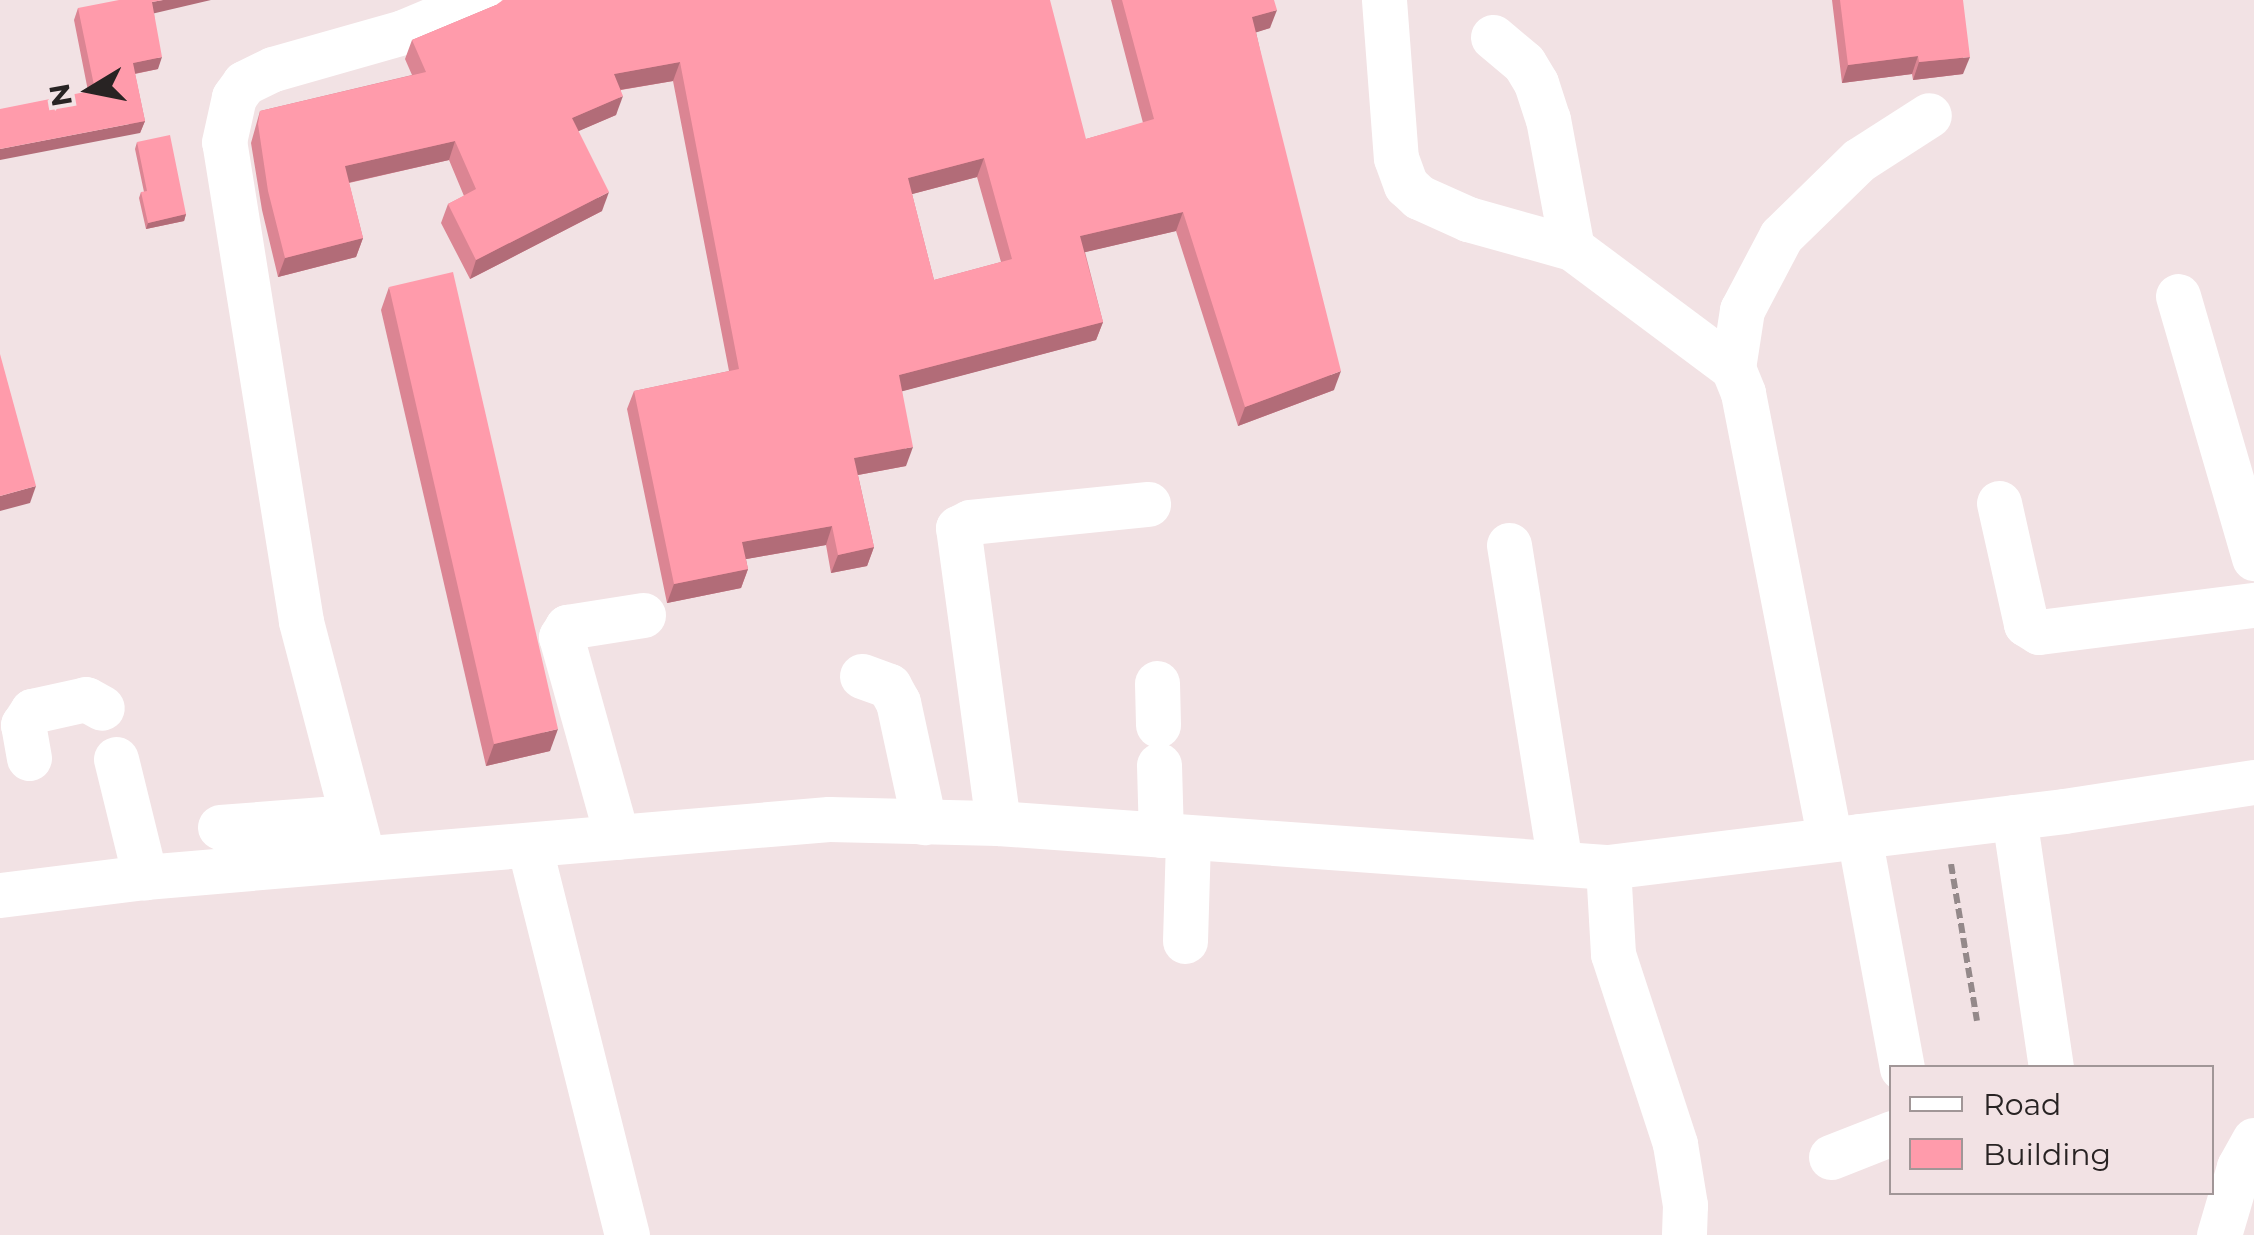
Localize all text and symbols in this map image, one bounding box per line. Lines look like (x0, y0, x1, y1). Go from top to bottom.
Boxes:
north arrow (40, 40, 140, 140)
text: N (42, 81, 79, 109)
legend (1889, 1065, 2214, 1195)
text: Road (1983, 1086, 2061, 1123)
text: Building (1983, 1136, 2111, 1173)

